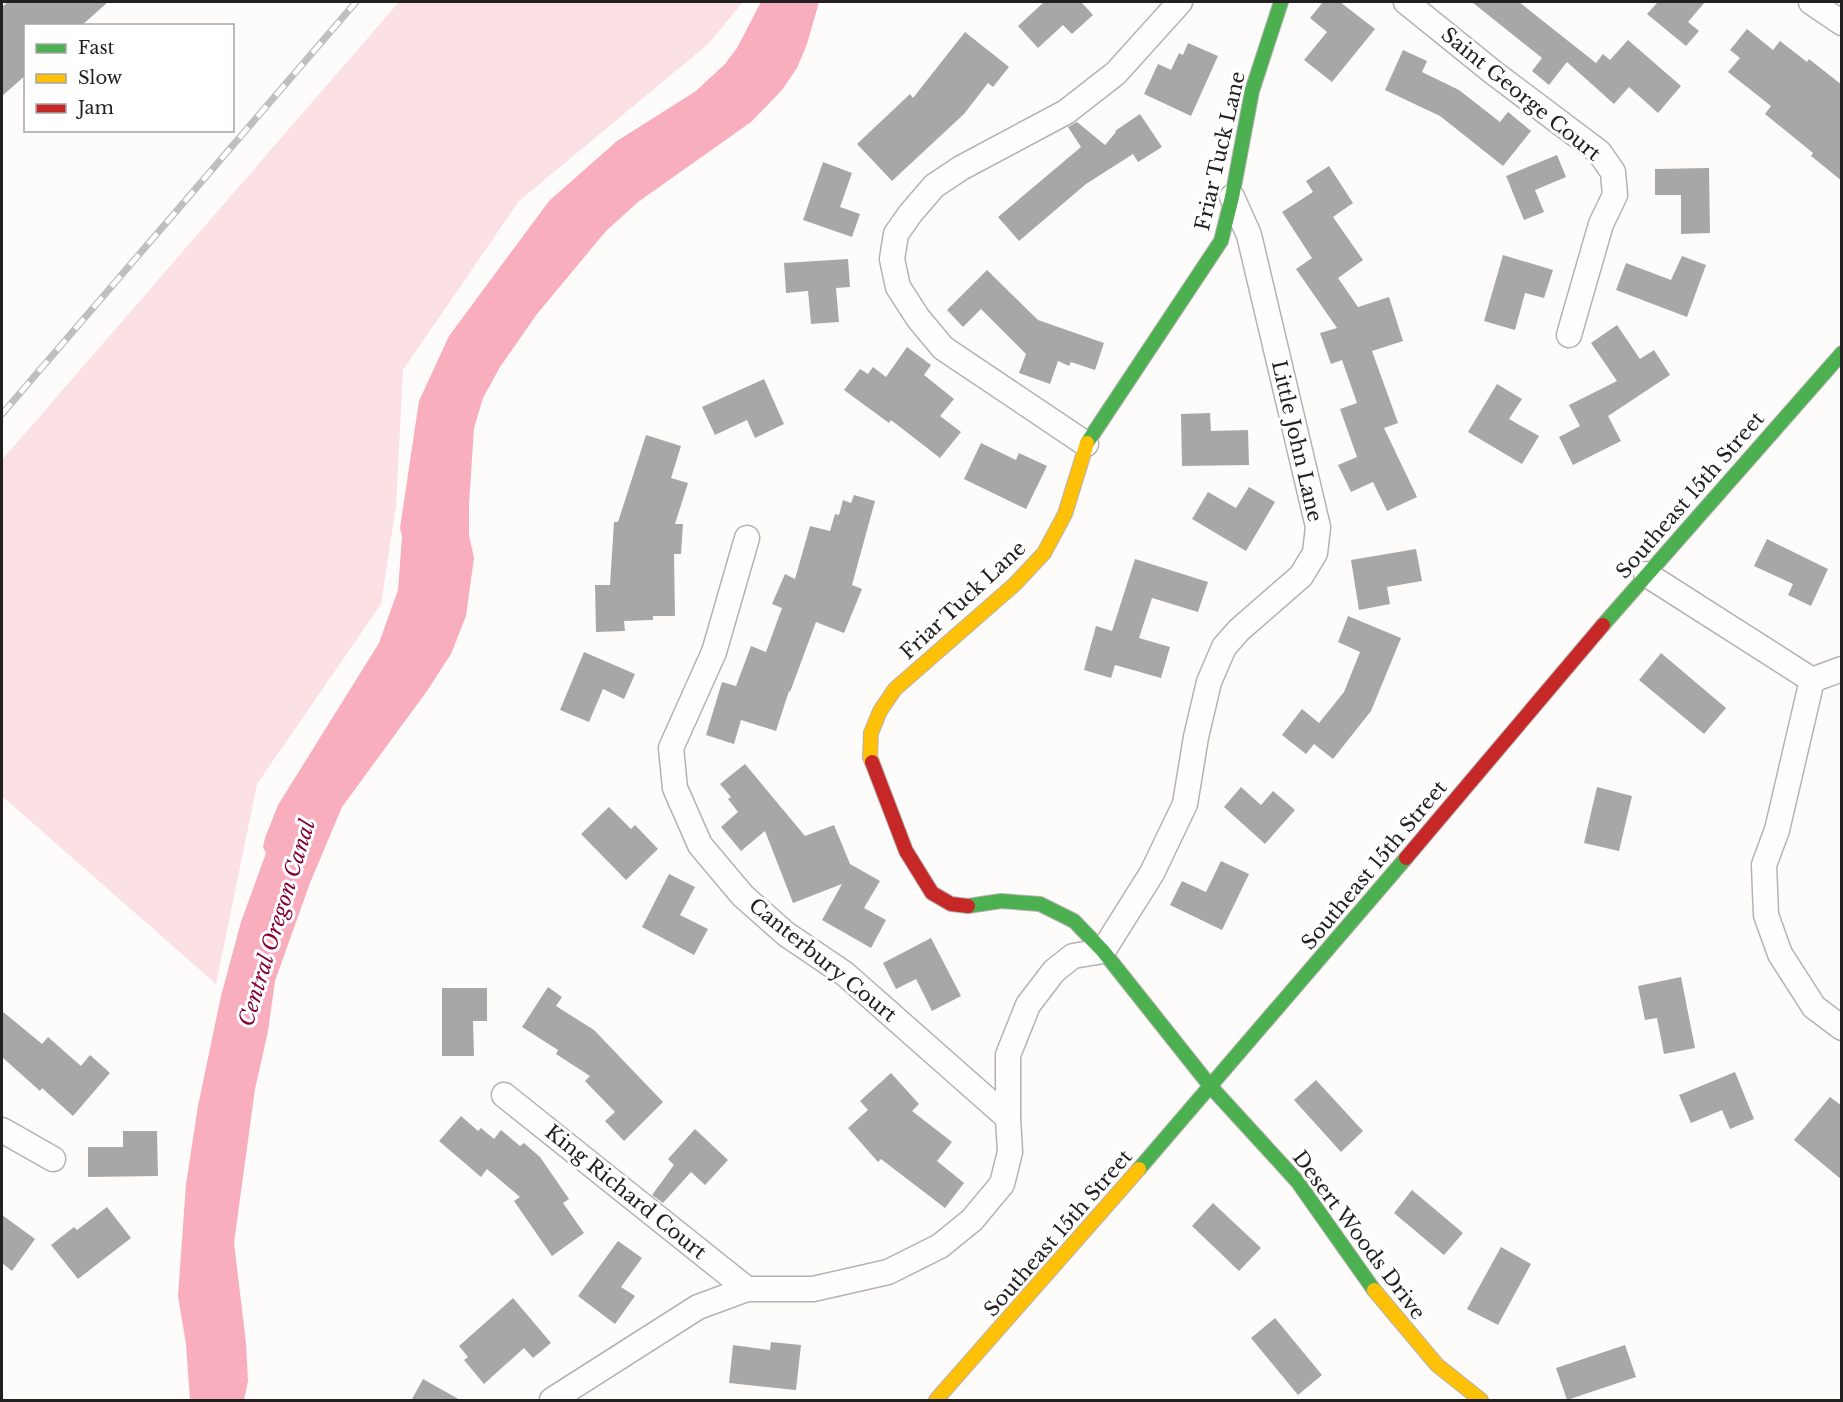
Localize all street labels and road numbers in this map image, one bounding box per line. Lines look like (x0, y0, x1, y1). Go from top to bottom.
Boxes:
street label: Saint George Court (1436, 22, 1606, 166)
street label: Friar Tuck Lane (1190, 69, 1250, 233)
street label: Little John Lane (1267, 358, 1327, 524)
street label: Southeast 15th Street (1611, 406, 1769, 583)
street label: Friar Tuck Lane (895, 536, 1031, 664)
street label: Southeast 15th Street (1296, 775, 1452, 954)
street label: Canterbury Court (744, 893, 902, 1027)
street label: King Richard Court (541, 1120, 712, 1265)
street label: Southeast 15th Street (979, 1144, 1137, 1321)
street label: Desert Woods Drive (1288, 1146, 1430, 1324)

